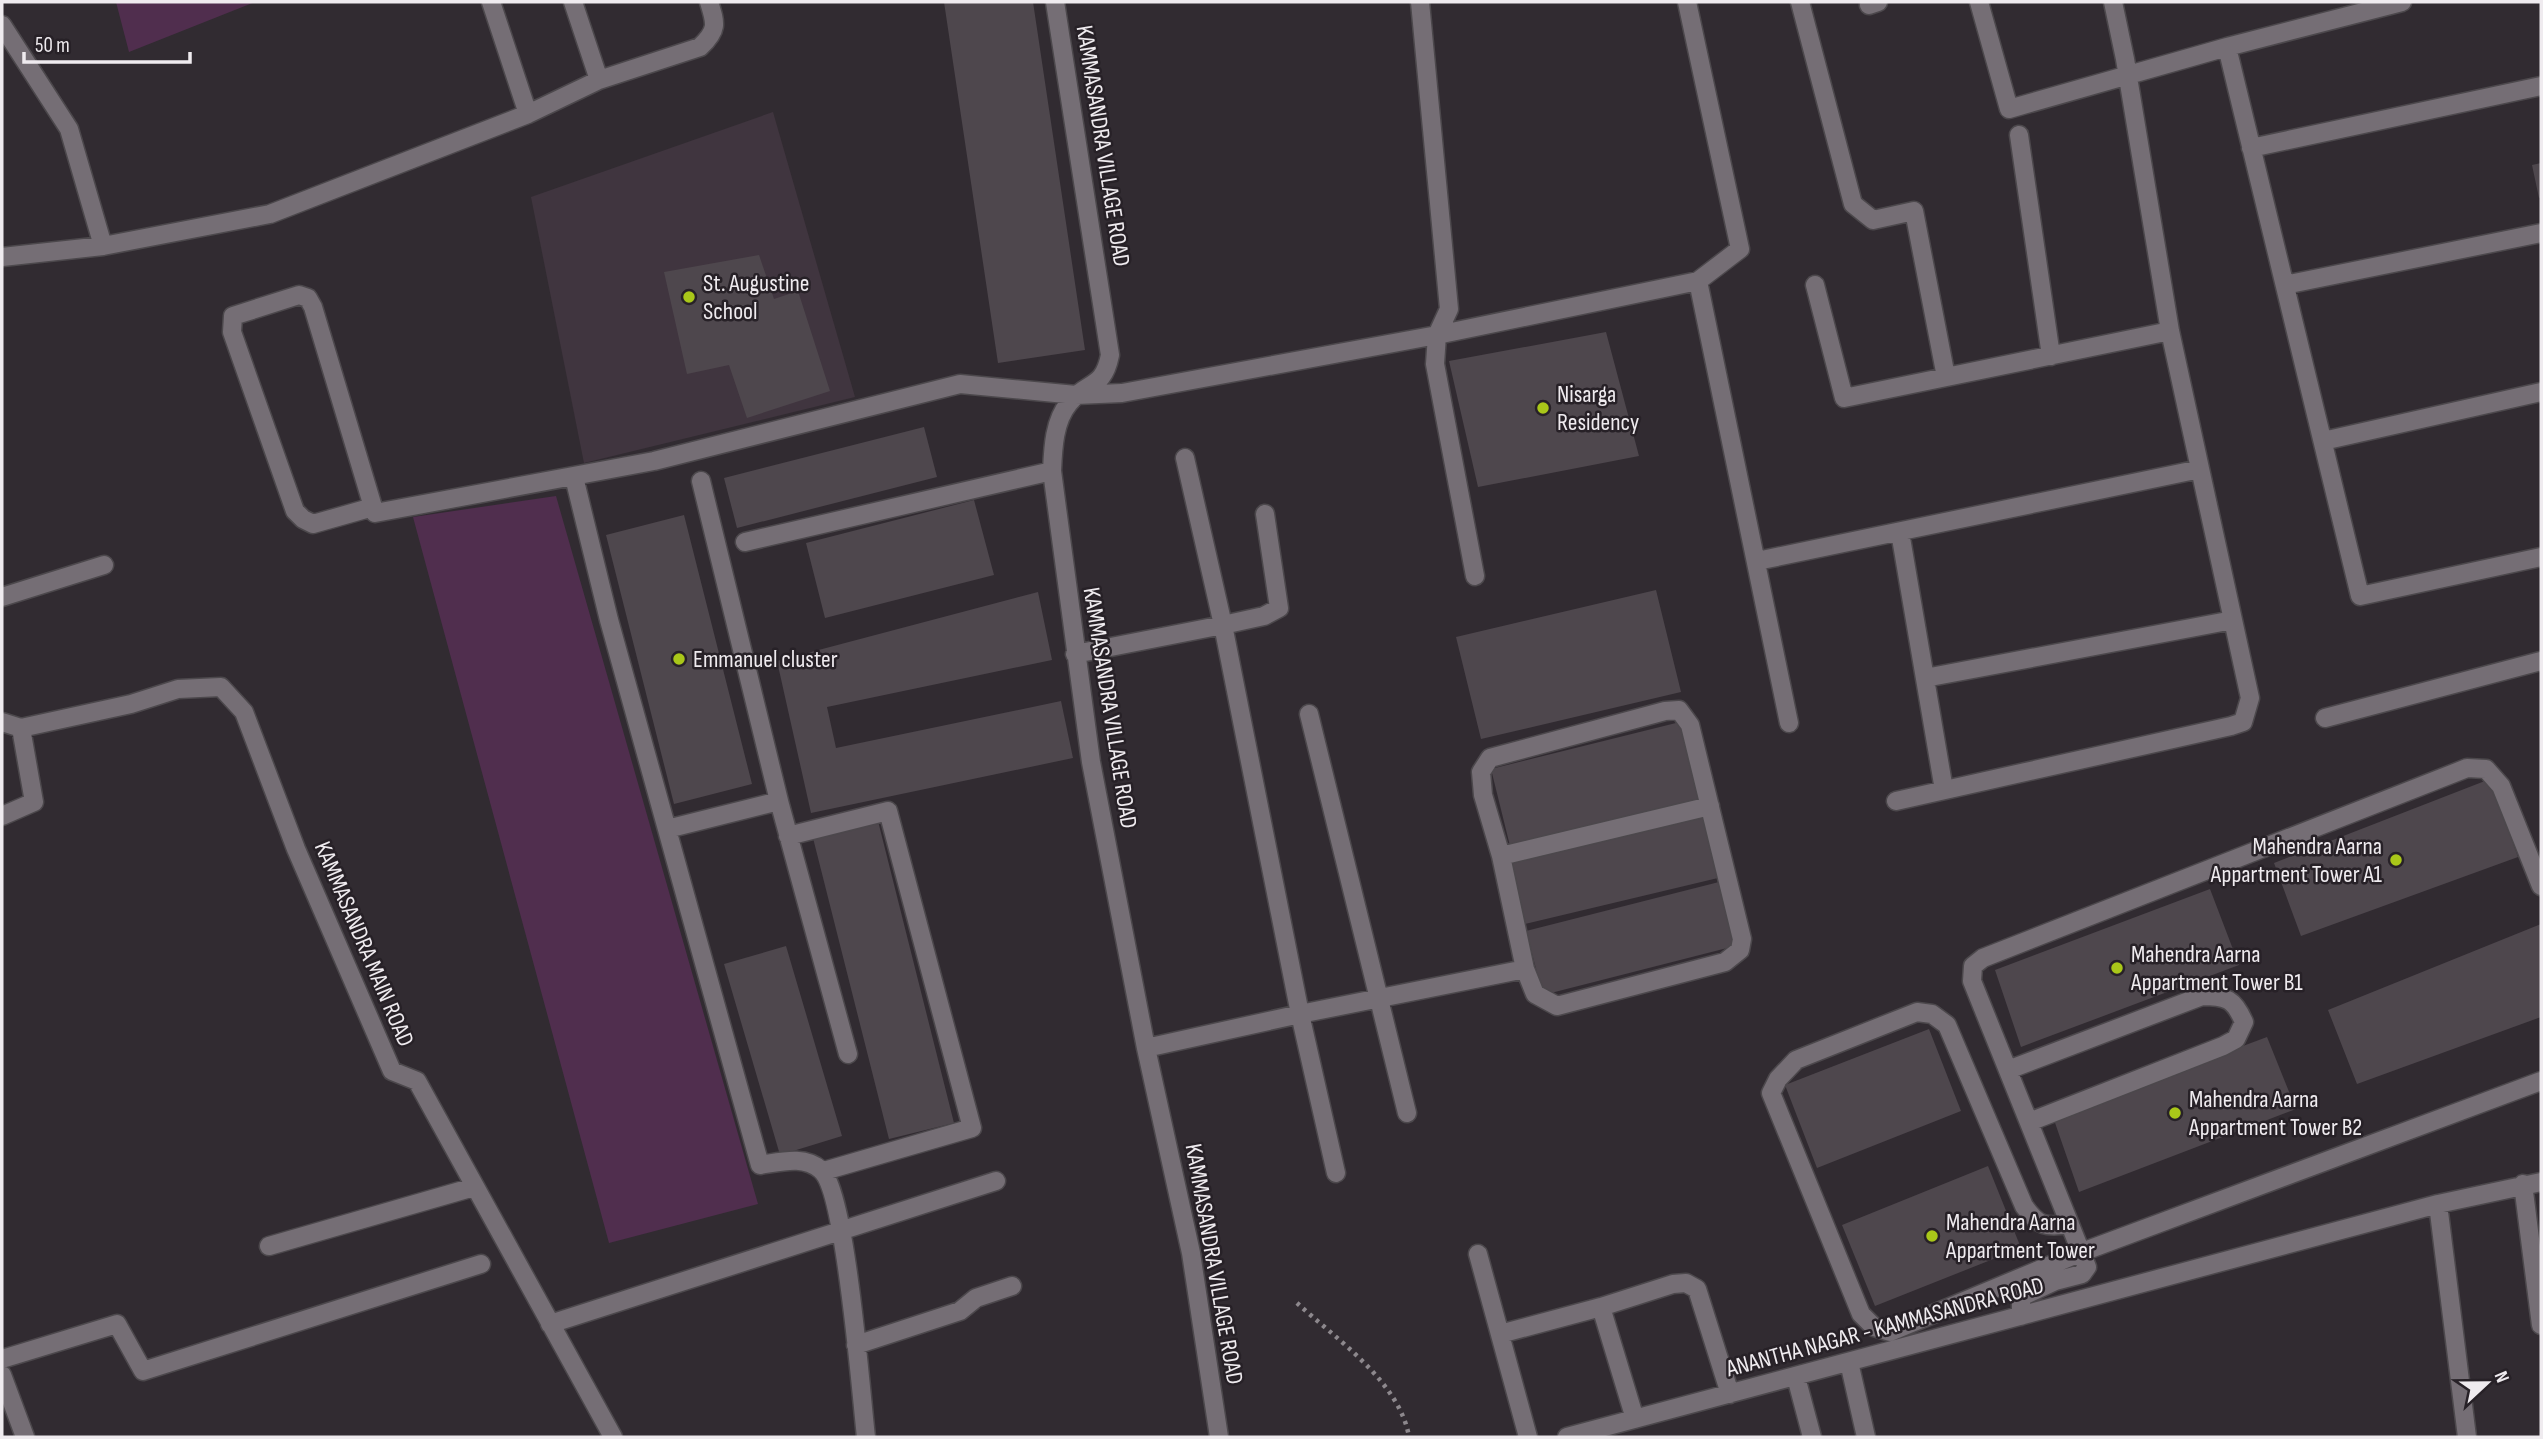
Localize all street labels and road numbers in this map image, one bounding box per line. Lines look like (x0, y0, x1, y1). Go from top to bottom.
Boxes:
street label: KAMMASANDRA VILLAGE ROAD (1070, 23, 1136, 269)
street label: KAMMASANDRA VILLAGE ROAD (1077, 585, 1143, 831)
street label: KAMMASANDRA MAIN ROAD (308, 837, 420, 1051)
street label: KAMMASANDRA VILLAGE ROAD (1179, 1141, 1249, 1387)
street label: ANANTHA NAGAR - KAMMASANDRA ROAD (1722, 1271, 2047, 1384)

